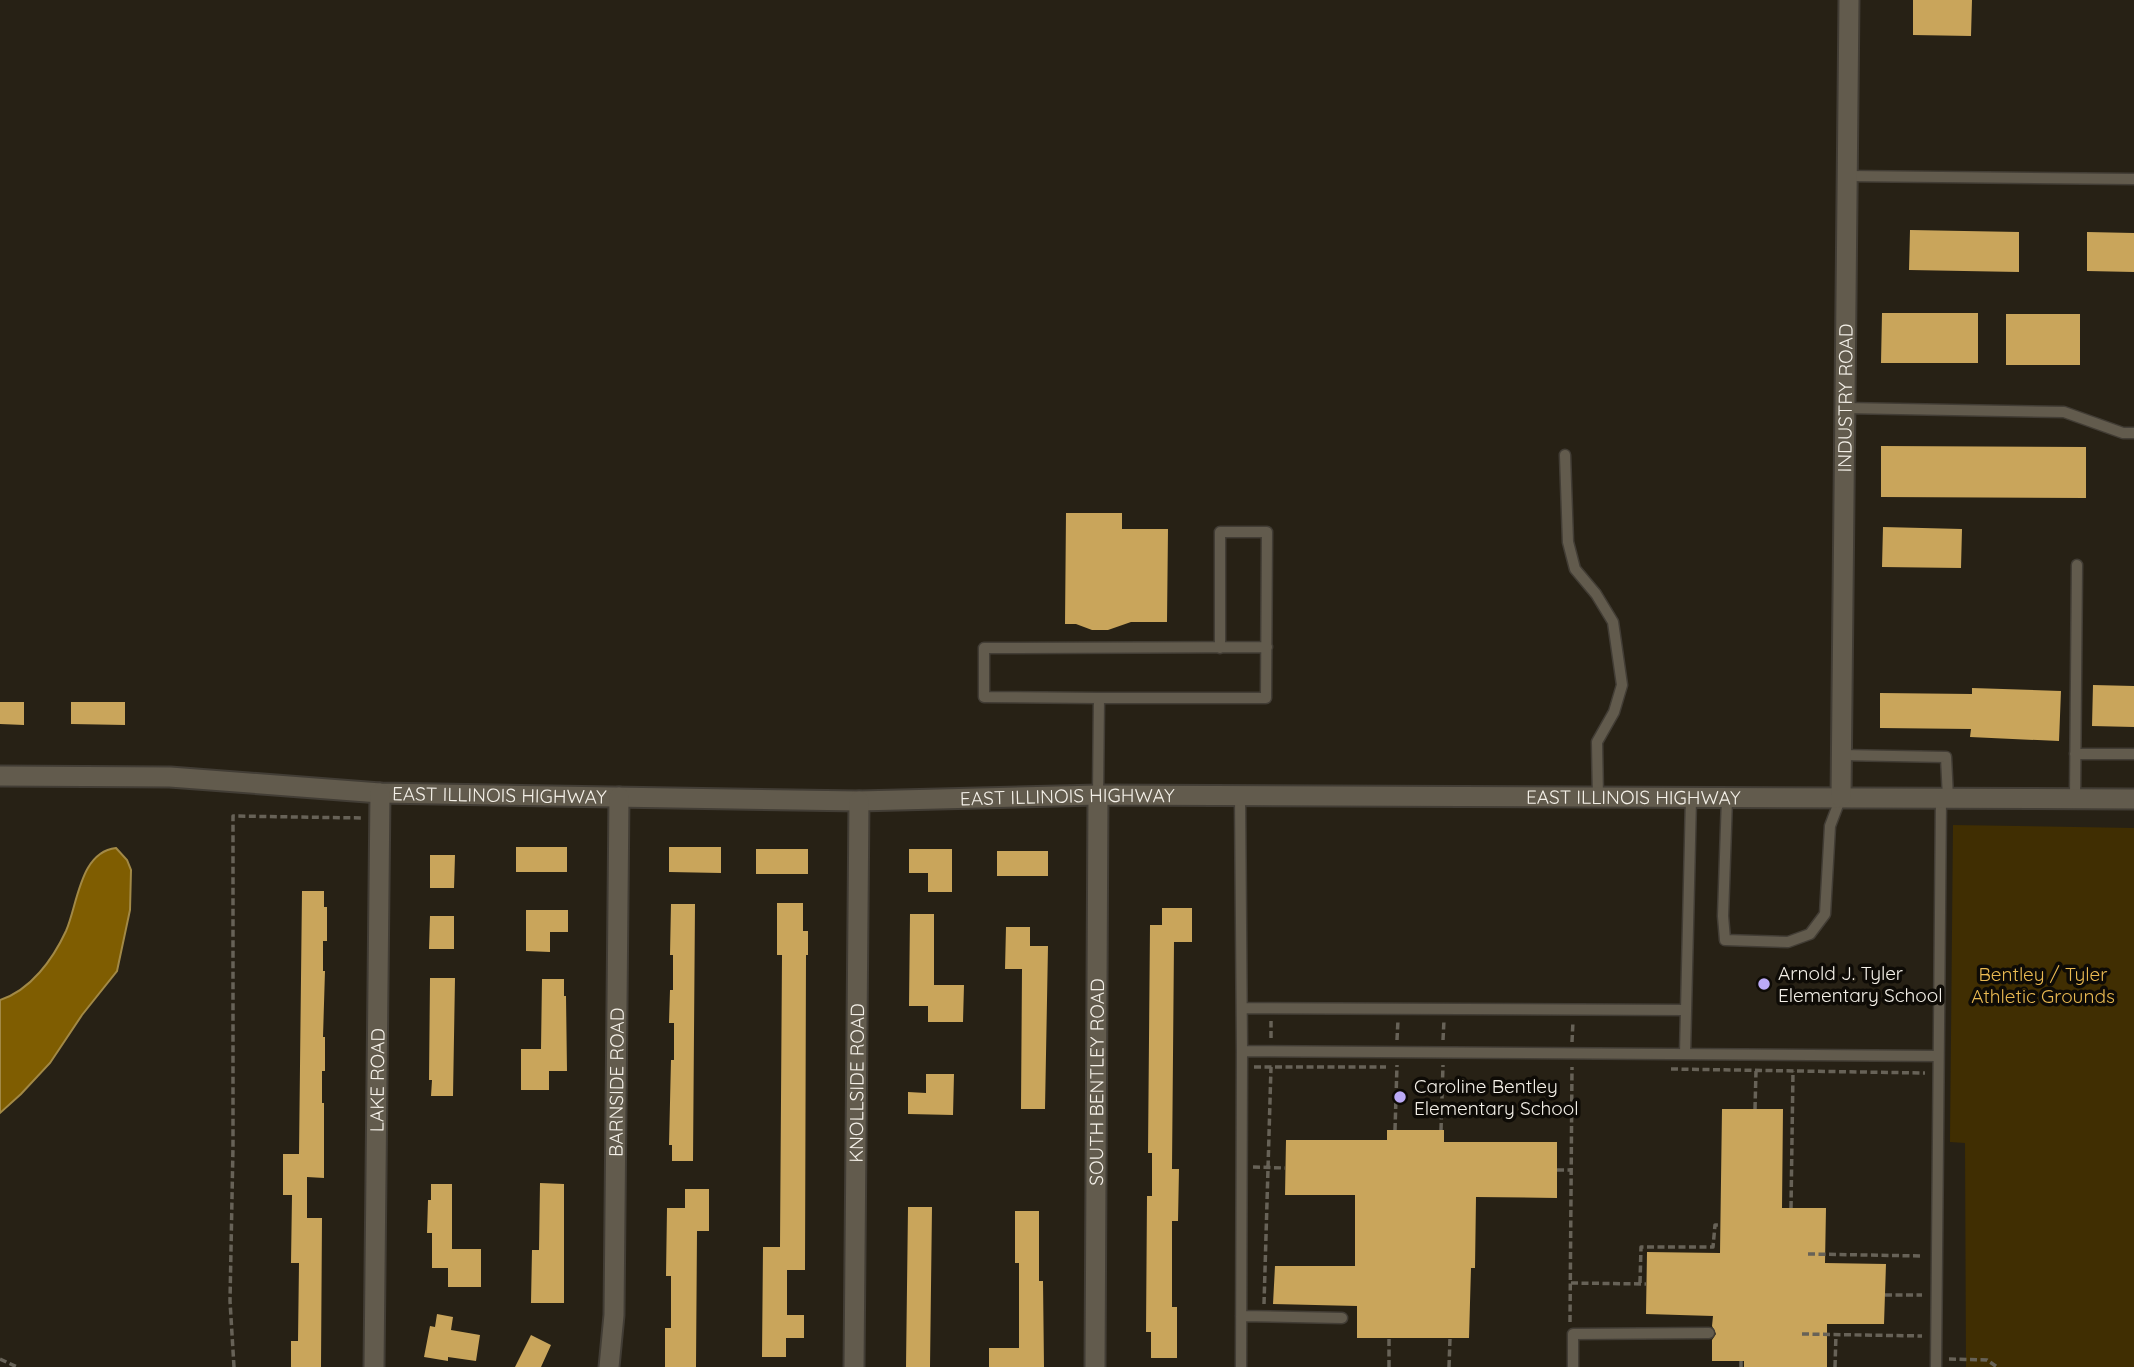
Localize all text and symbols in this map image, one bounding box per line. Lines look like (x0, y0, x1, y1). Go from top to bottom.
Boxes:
street label: INDUSTRY ROAD (1832, 323, 1858, 473)
street label: EAST ILLINOIS HIGHWAY (392, 781, 607, 809)
street label: EAST ILLINOIS HIGHWAY (960, 783, 1175, 810)
street label: EAST ILLINOIS HIGHWAY (1526, 785, 1741, 809)
place label: Arnold J. Tyler Elementary School (1778, 961, 1943, 1007)
park label: Bentley / Tyler Athletic Grounds (1971, 962, 2115, 1008)
marker: Arnold J. Tyler Elementary School (1756, 976, 1772, 992)
street label: SOUTH BENTLEY ROAD (1084, 978, 1109, 1186)
street label: KNOLLSIDE ROAD (844, 1003, 869, 1163)
street label: BARNSIDE ROAD (604, 1007, 629, 1157)
street label: LAKE ROAD (364, 1028, 390, 1132)
place label: Caroline Bentley Elementary School (1414, 1074, 1579, 1120)
marker: Caroline Bentley Elementary School (1392, 1089, 1408, 1105)

